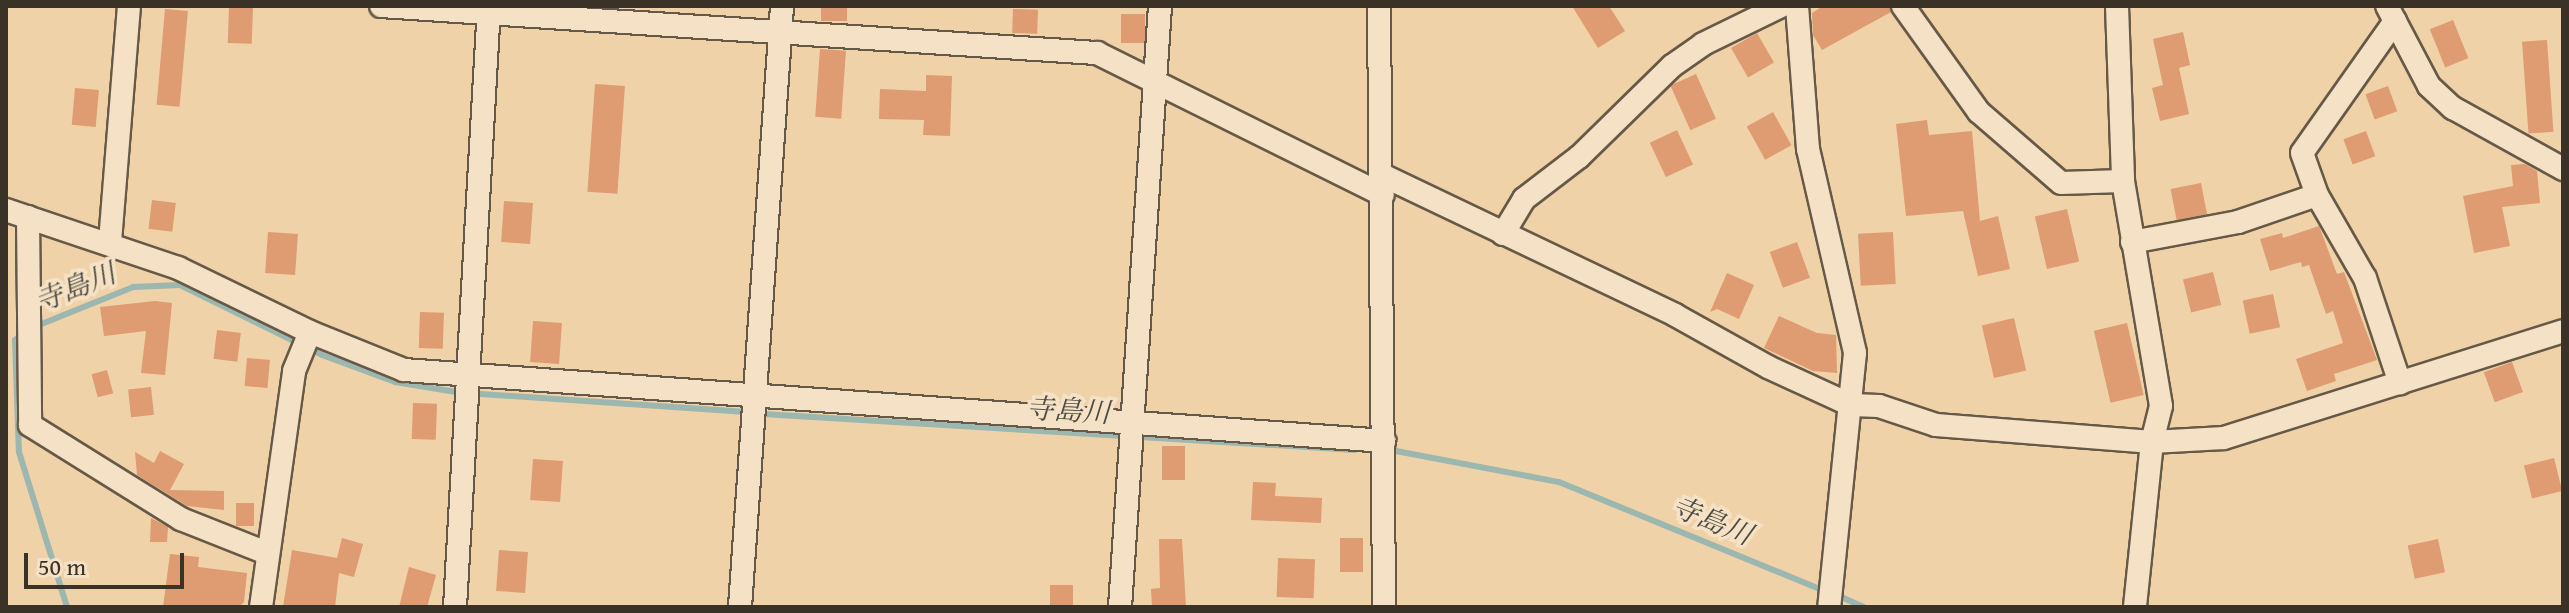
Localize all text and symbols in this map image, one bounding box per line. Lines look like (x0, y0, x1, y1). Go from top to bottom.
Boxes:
water label: 寺島川 (30, 256, 120, 318)
water label: 寺島川 (1025, 391, 1111, 429)
water label: 寺島川 (1667, 489, 1757, 551)
scale bar (28, 537, 188, 587)
text: 50 m (38, 549, 86, 584)

